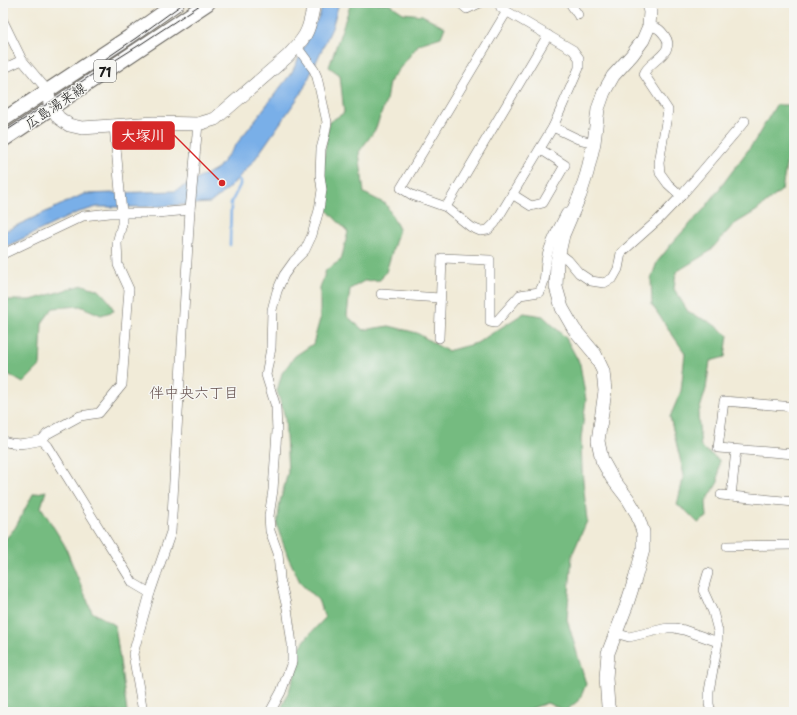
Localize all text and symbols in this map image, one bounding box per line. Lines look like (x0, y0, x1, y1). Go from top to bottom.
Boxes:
road number: 71 (94, 60, 116, 82)
street label: 広島湯来線 (20, 77, 90, 133)
callout: 大塚川 (113, 122, 174, 149)
text: 大塚川 (120, 123, 166, 146)
district label: 伴中央六丁目 (149, 380, 239, 403)

